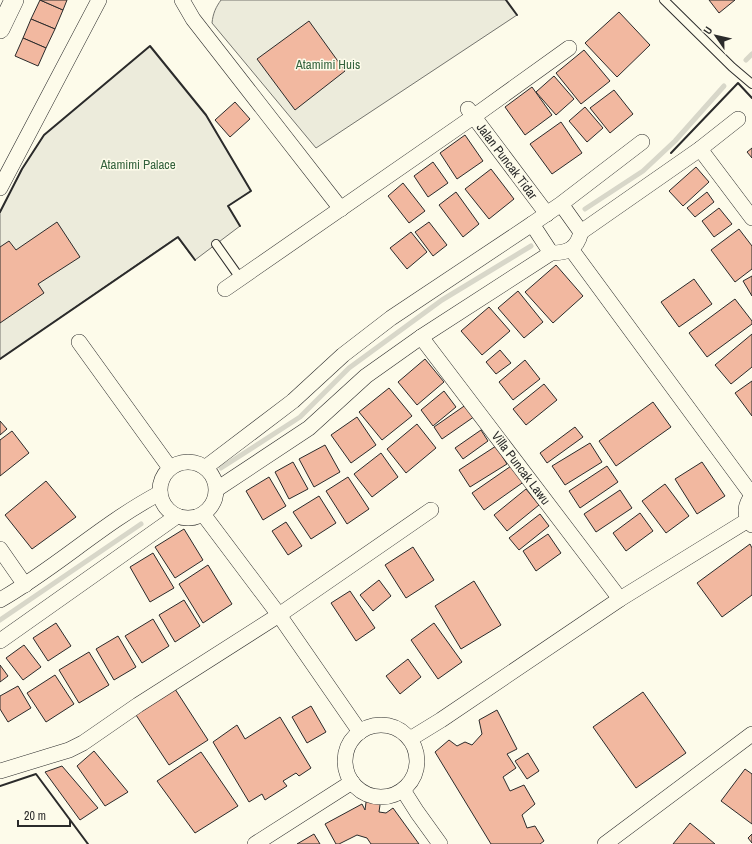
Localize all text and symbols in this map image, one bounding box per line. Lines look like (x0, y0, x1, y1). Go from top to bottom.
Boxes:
north arrow (696, 16, 736, 56)
text: U (700, 24, 715, 37)
park label: Atamimi Huis (295, 56, 360, 73)
street label: Jalan Puncak Tidar (473, 119, 542, 203)
park label: Atamimi Palace (99, 156, 176, 173)
street label: Villa Puncak Lawu (488, 428, 554, 508)
scale bar (18, 802, 70, 828)
text: 20 m (24, 808, 46, 824)

